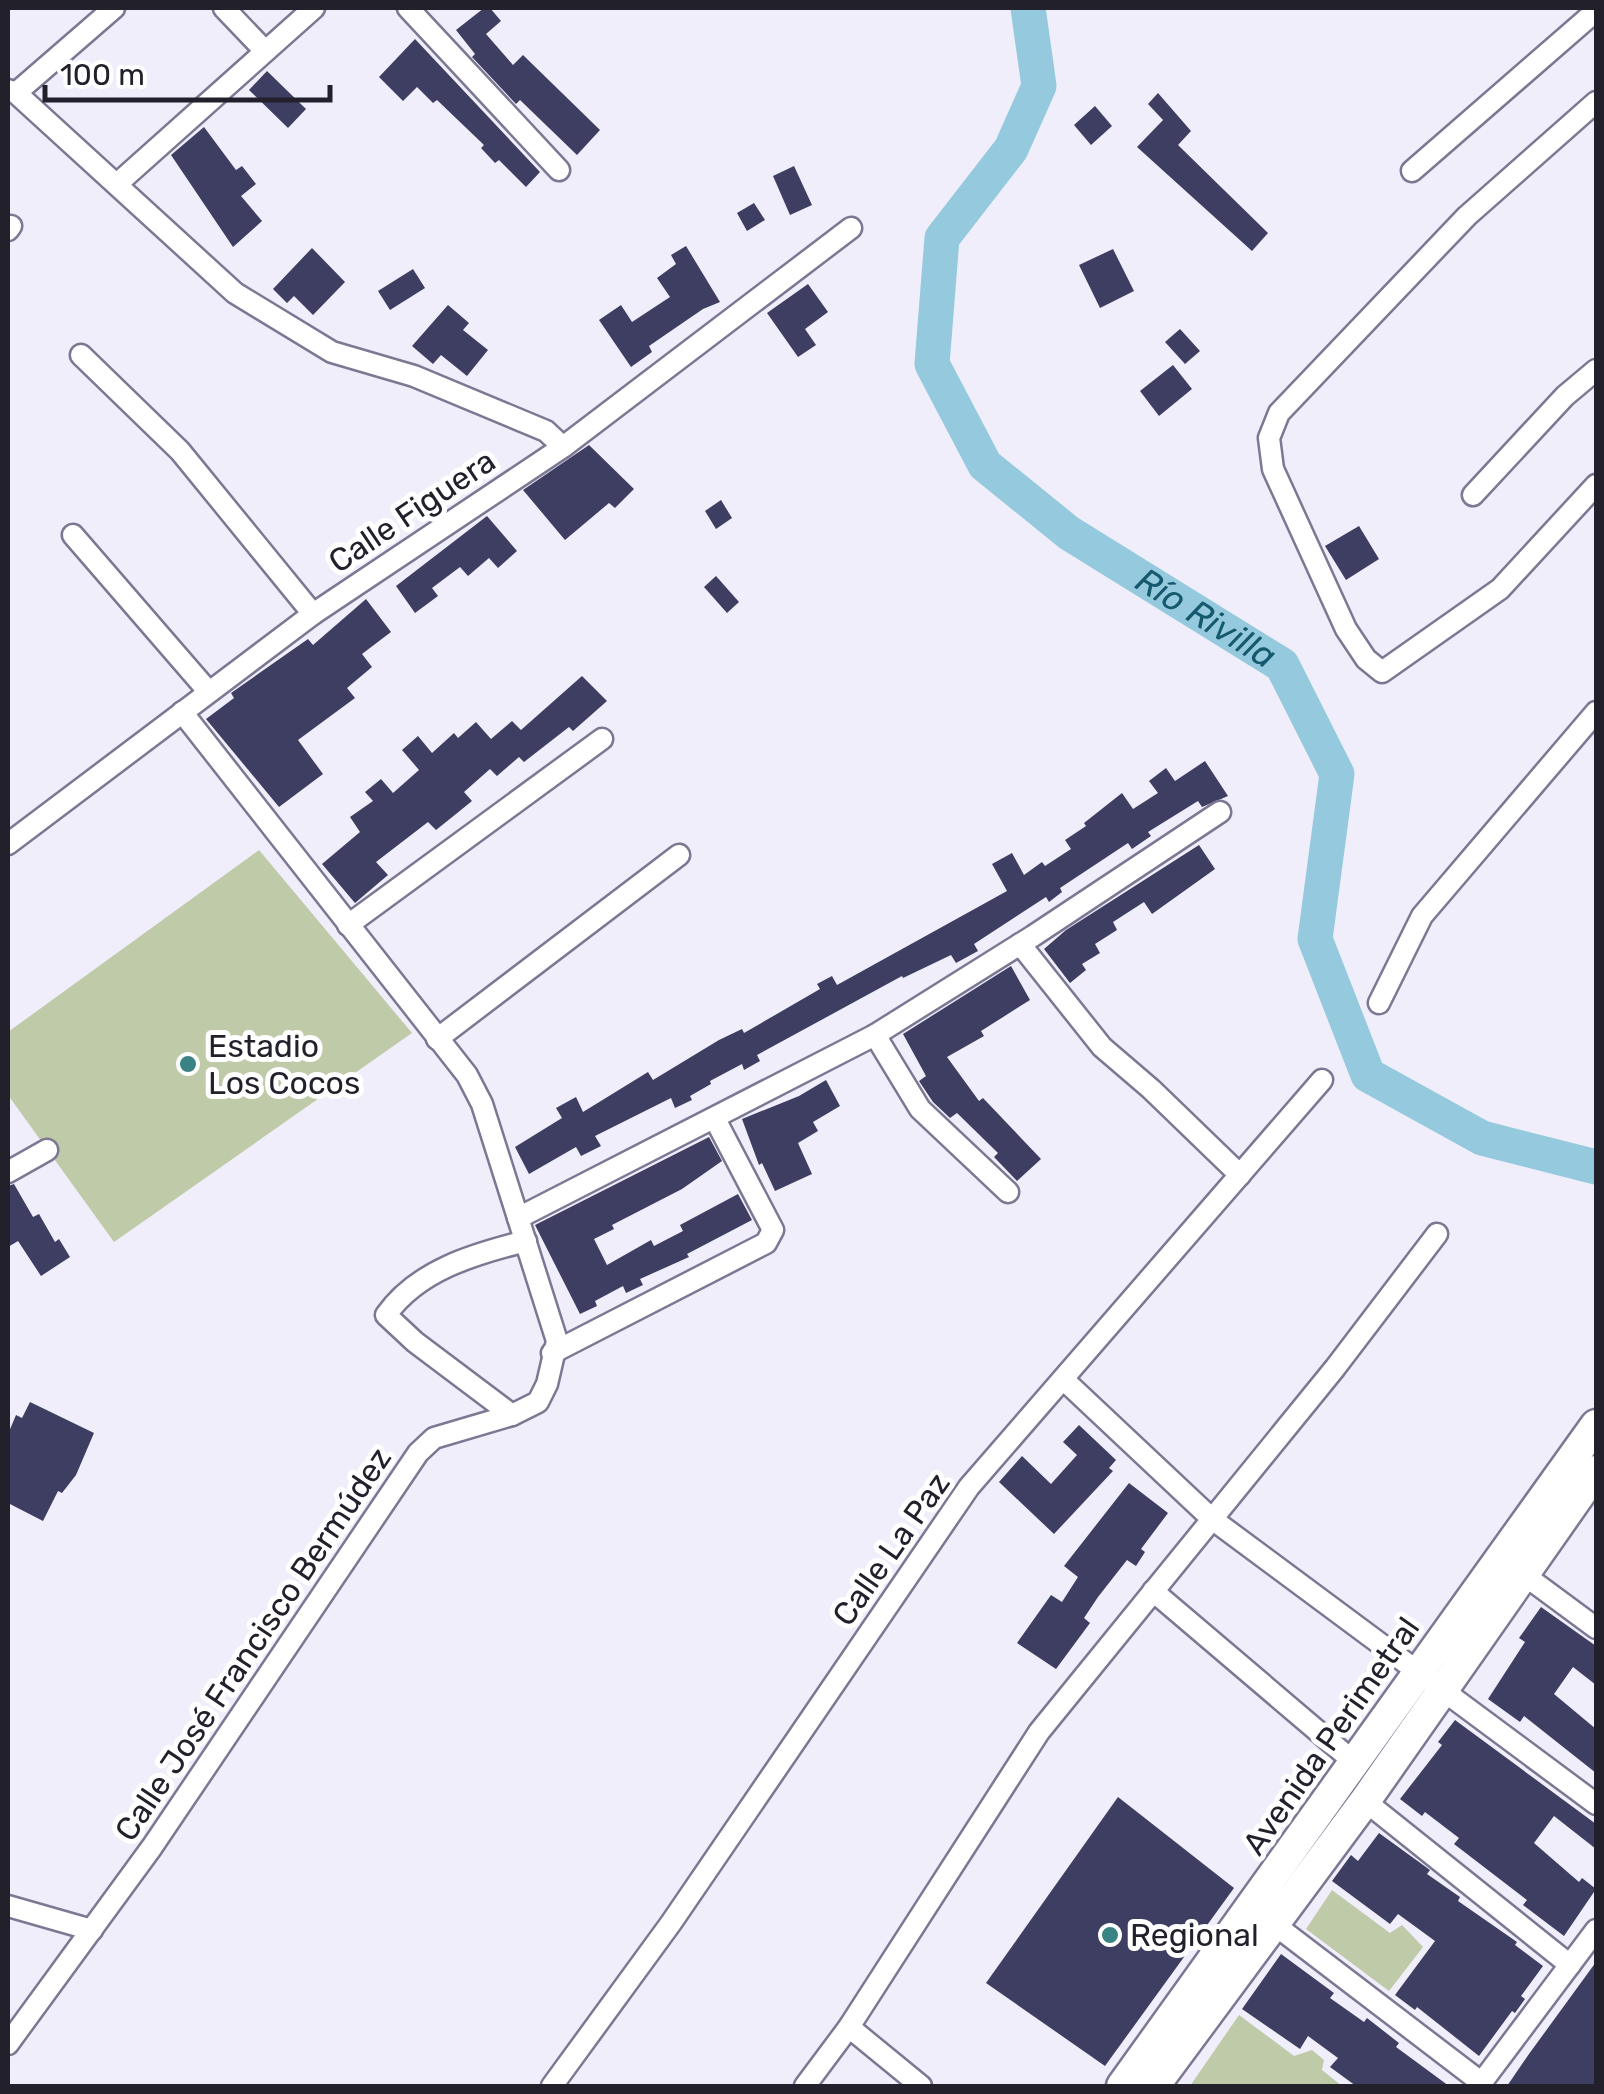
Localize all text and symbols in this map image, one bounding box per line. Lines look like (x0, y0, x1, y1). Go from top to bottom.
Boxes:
scale bar (45, 40, 330, 102)
text: 100 m (60, 57, 145, 93)
street label: Calle Figuera (322, 441, 502, 581)
water label: Río Rivilla (1128, 559, 1284, 677)
place label: Estadio Los Cocos (208, 1027, 360, 1102)
marker: Estadio Los Cocos (177, 1053, 199, 1075)
street label: Calle José Francisco Bermúdez (107, 1440, 399, 1848)
street label: Calle La Paz (824, 1465, 958, 1633)
street label: Avenida Perimetral (1235, 1610, 1427, 1862)
place label: Regional (1130, 1916, 1259, 1954)
marker: Regional (1099, 1924, 1121, 1946)

